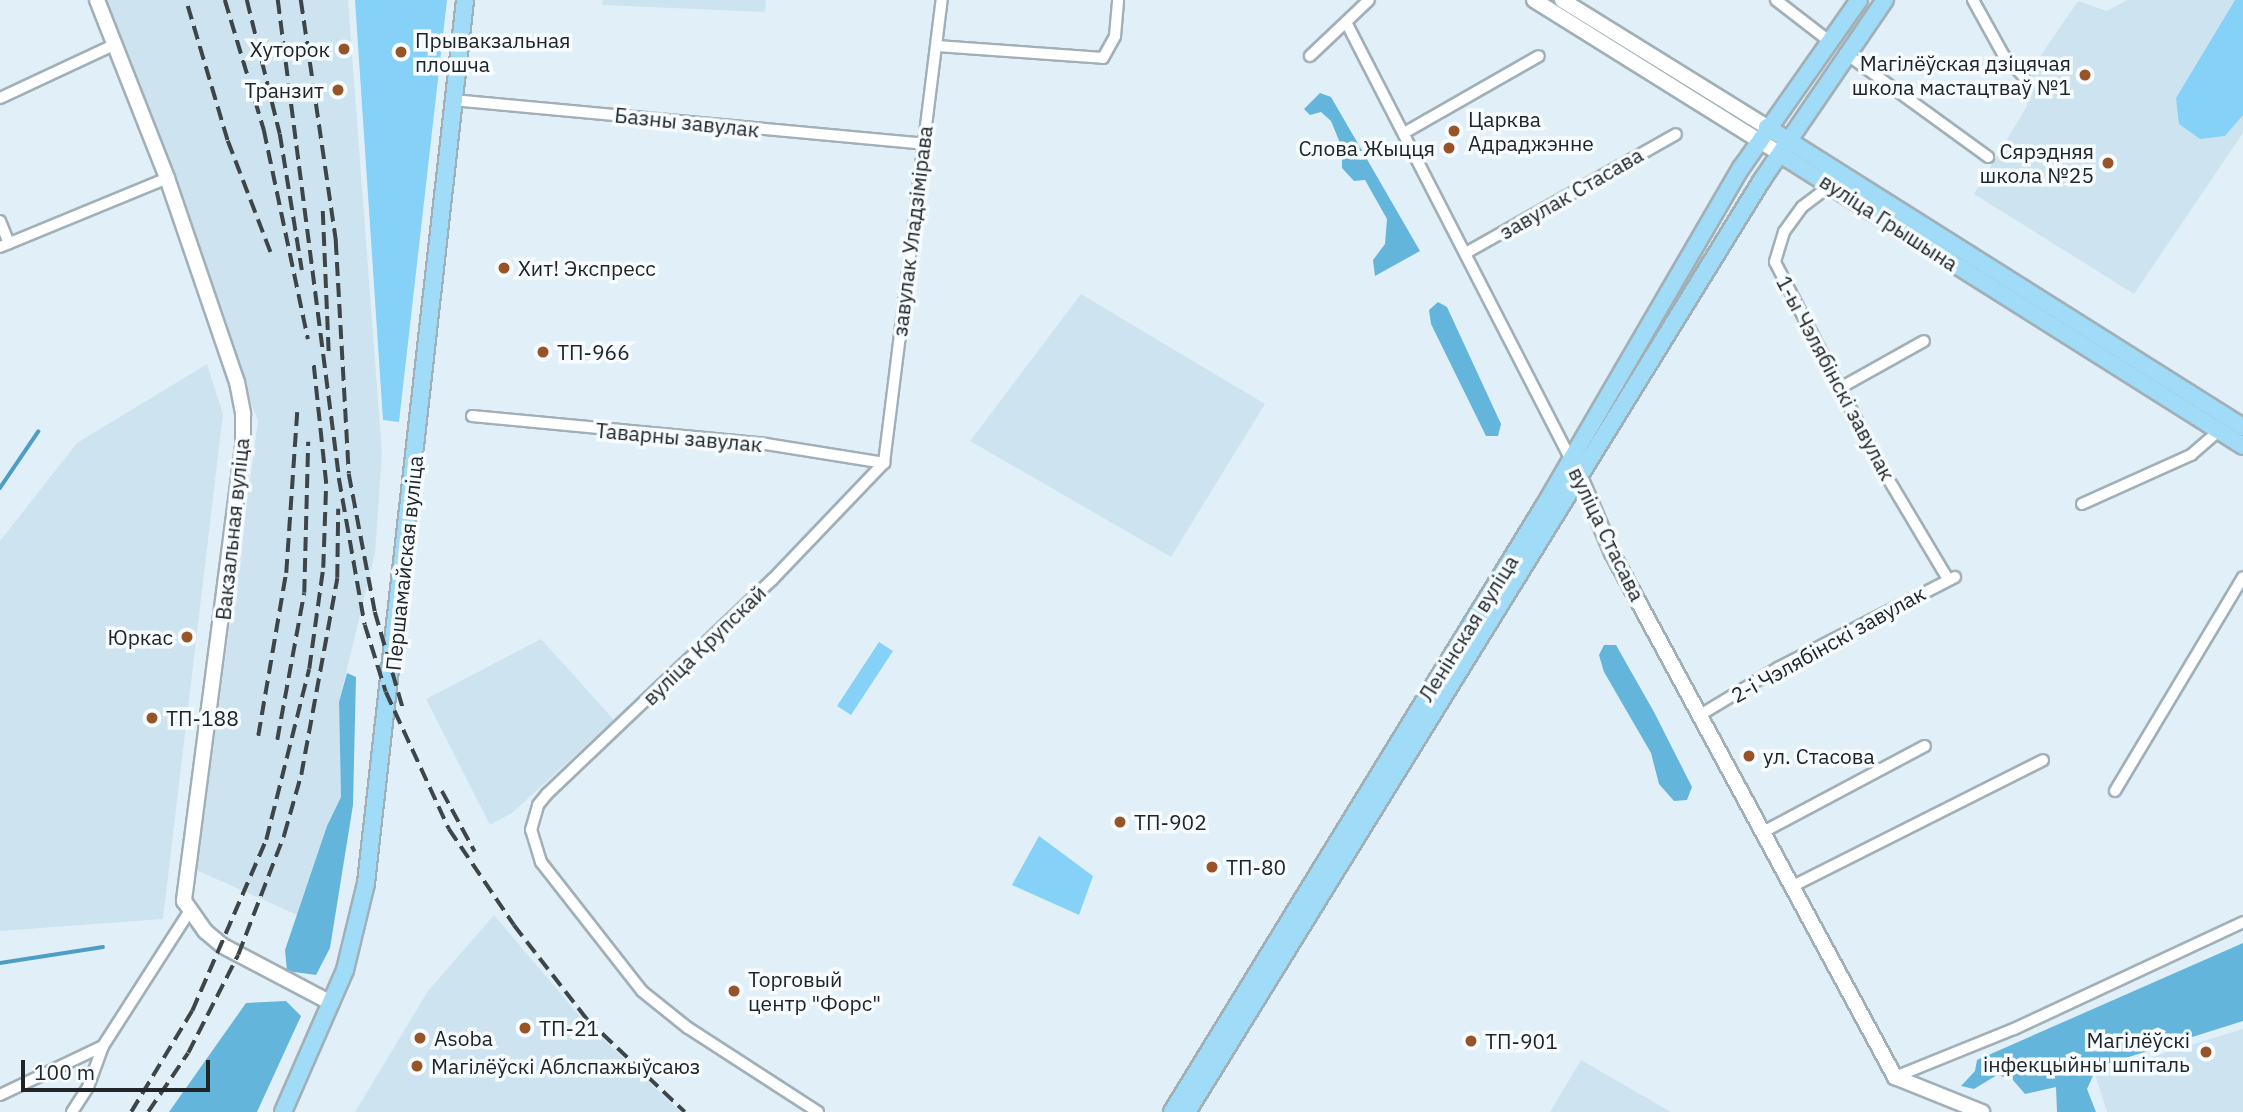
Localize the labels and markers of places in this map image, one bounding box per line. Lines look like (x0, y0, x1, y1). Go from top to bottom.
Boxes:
place label: Прывакзальная плошча (415, 27, 571, 77)
place label: Хуторок (250, 36, 330, 62)
marker: Хуторок (336, 41, 352, 57)
marker: Прывакзальная плошча (393, 44, 409, 60)
place label: Магілёўская дзіцячая школа мастацтваў №1 (1852, 50, 2071, 100)
marker: Магілёўская дзіцячая школа мастацтваў №1 (2077, 67, 2093, 83)
place label: Транзит (244, 77, 324, 103)
marker: Транзит (330, 82, 346, 98)
place label: Царква Адраджэнне (1468, 106, 1594, 156)
marker: Царква Адраджэнне (1446, 123, 1462, 139)
place label: Слова Жыцця (1299, 135, 1435, 161)
place label: Сярэдняя школа №25 (1980, 138, 2094, 188)
marker: Слова Жыцця (1441, 140, 1457, 156)
marker: Сярэдняя школа №25 (2100, 155, 2116, 171)
place label: Хит! Экспресс (518, 255, 656, 281)
marker: Хит! Экспресс (496, 260, 512, 276)
place label: ТП-966 (557, 339, 630, 365)
marker: ТП-966 (535, 344, 551, 360)
place label: Юркас (108, 624, 173, 650)
marker: Юркас (179, 629, 195, 645)
place label: ТП-188 (166, 705, 239, 731)
marker: ТП-188 (144, 710, 160, 726)
place label: ул. Стасова (1763, 743, 1875, 769)
marker: ул. Стасова (1741, 748, 1757, 764)
place label: ТП-902 (1134, 809, 1207, 835)
marker: ТП-902 (1112, 814, 1128, 830)
place label: ТП-80 (1226, 854, 1286, 880)
marker: ТП-80 (1204, 859, 1220, 875)
place label: Торговый центр "Форс" (748, 966, 881, 1016)
marker: Торговый центр "Форс" (726, 983, 742, 999)
place label: ТП-21 (539, 1015, 599, 1041)
marker: ТП-21 (517, 1020, 533, 1036)
place label: Asoba (434, 1025, 493, 1051)
place label: Магілёўскі інфекцыйны шпіталь (1983, 1027, 2190, 1077)
place label: ТП-901 (1485, 1028, 1558, 1054)
marker: Asoba (412, 1030, 428, 1046)
marker: ТП-901 (1463, 1033, 1479, 1049)
marker: Магілёўскі інфекцыйны шпіталь (2196, 1042, 2216, 1062)
place label: Магілёўскі Аблспажыўсаюз (431, 1053, 700, 1079)
marker: Магілёўскі Аблспажыўсаюз (409, 1058, 425, 1074)

